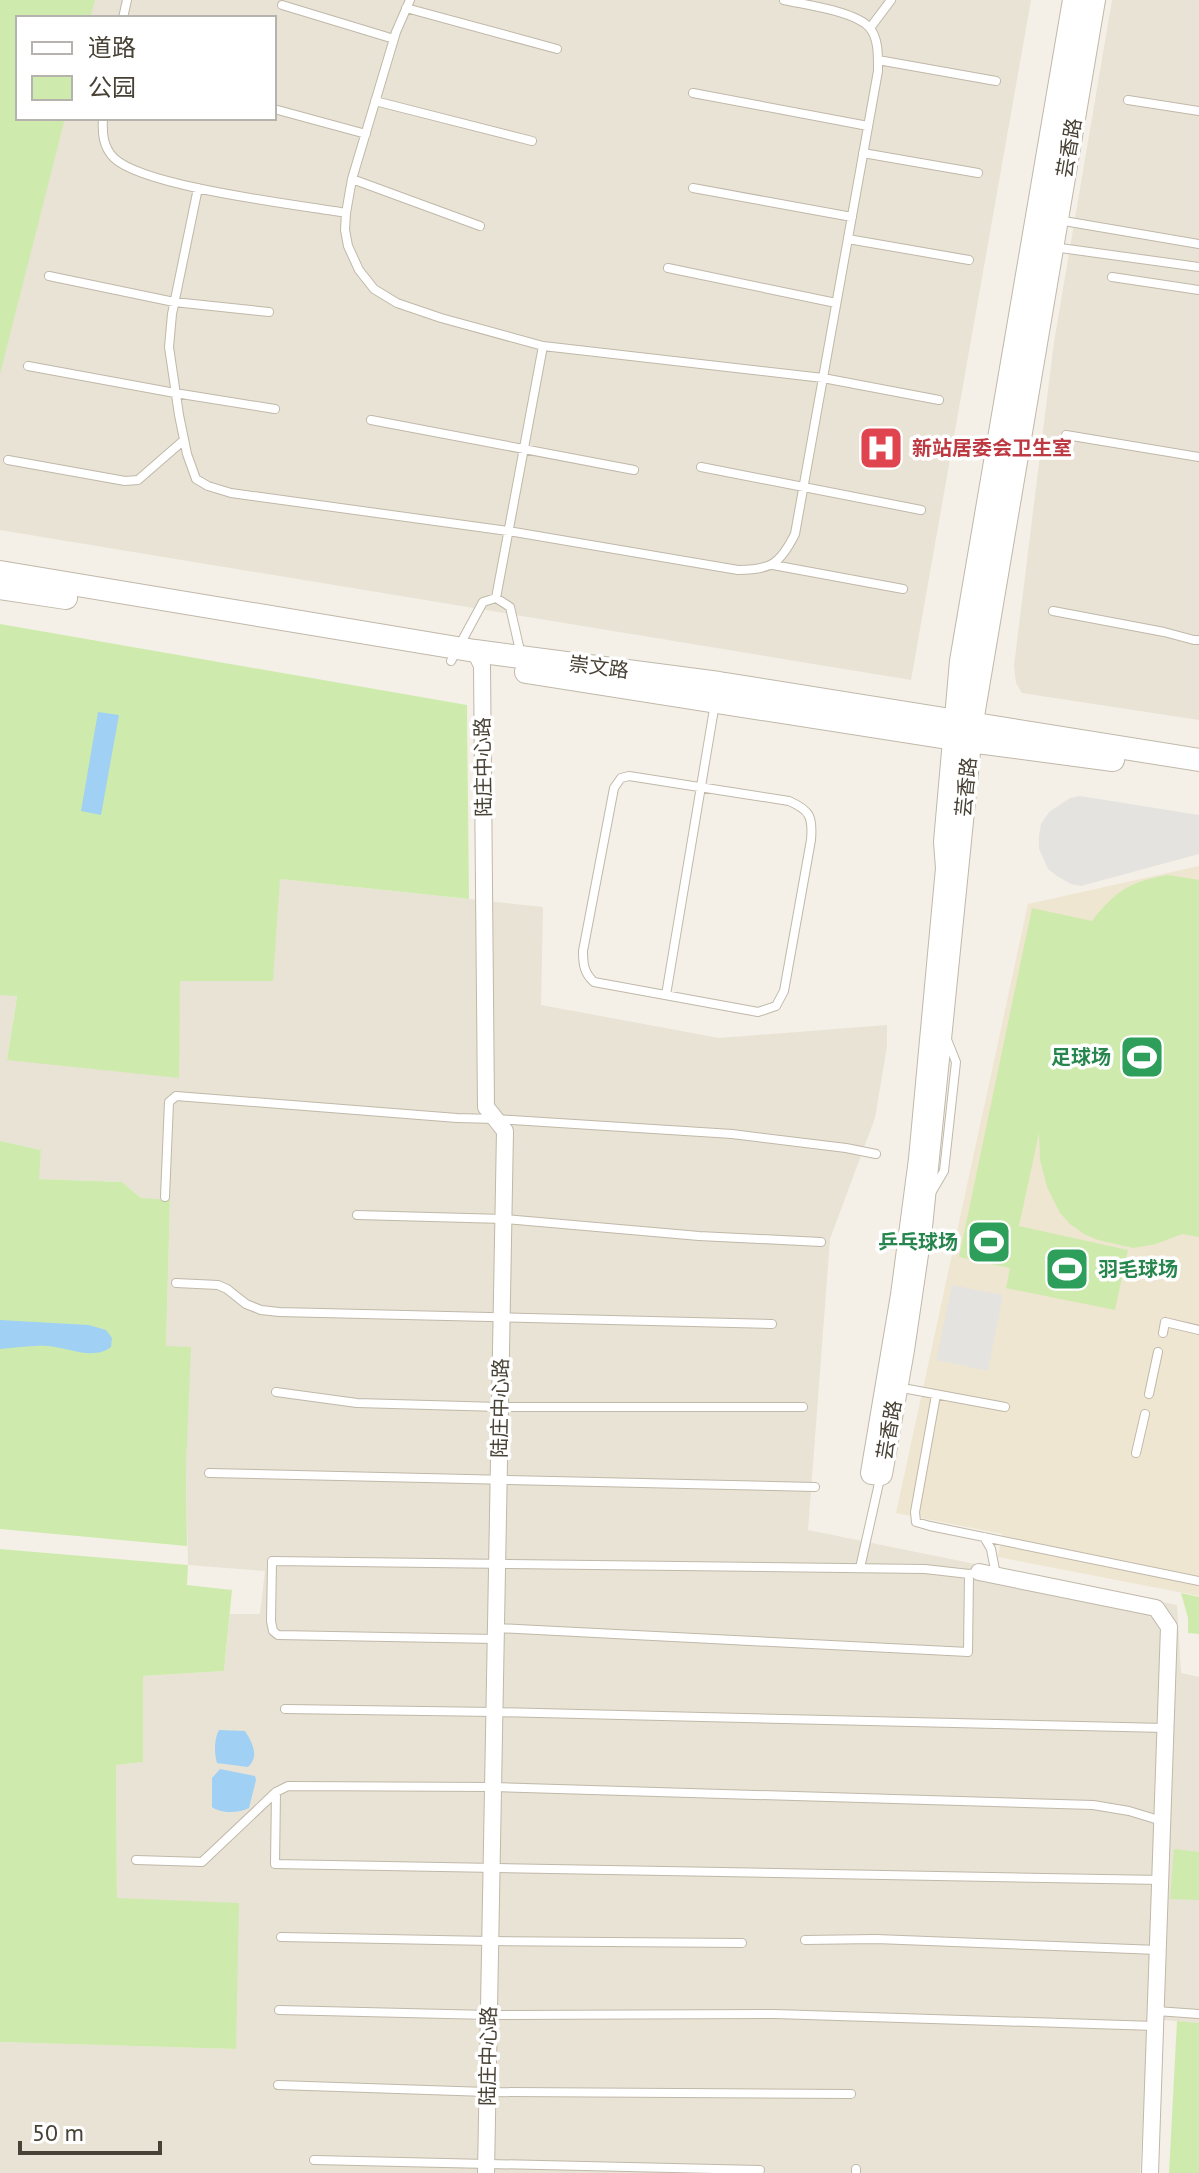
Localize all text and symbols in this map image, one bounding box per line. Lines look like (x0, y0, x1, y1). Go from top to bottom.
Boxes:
legend (16, 16, 276, 120)
text: 道路 (88, 32, 136, 63)
text: 公园 (88, 72, 136, 103)
street label: 芸香路 (1051, 116, 1087, 180)
hospital icon: 新站居委会卫生室 (857, 424, 905, 472)
place label: 新站居委会卫生室 (912, 435, 1072, 461)
street label: 崇文路 (568, 650, 630, 684)
street label: 陆庄中心路 (469, 717, 497, 817)
street label: 芸香路 (950, 756, 982, 818)
sports icon: 足球场 (1118, 1033, 1166, 1081)
place label: 足球场 (1051, 1044, 1111, 1070)
sports icon: 乒乓球场 (965, 1218, 1013, 1266)
place label: 乒乓球场 (878, 1229, 958, 1255)
sports icon: 羽毛球场 (1043, 1245, 1091, 1293)
place label: 羽毛球场 (1098, 1256, 1178, 1282)
street label: 陆庄中心路 (486, 1358, 514, 1458)
street label: 芸香路 (871, 1398, 907, 1462)
street label: 陆庄中心路 (474, 2006, 502, 2106)
scale bar (20, 2105, 160, 2155)
text: 50 m (32, 2117, 84, 2148)

